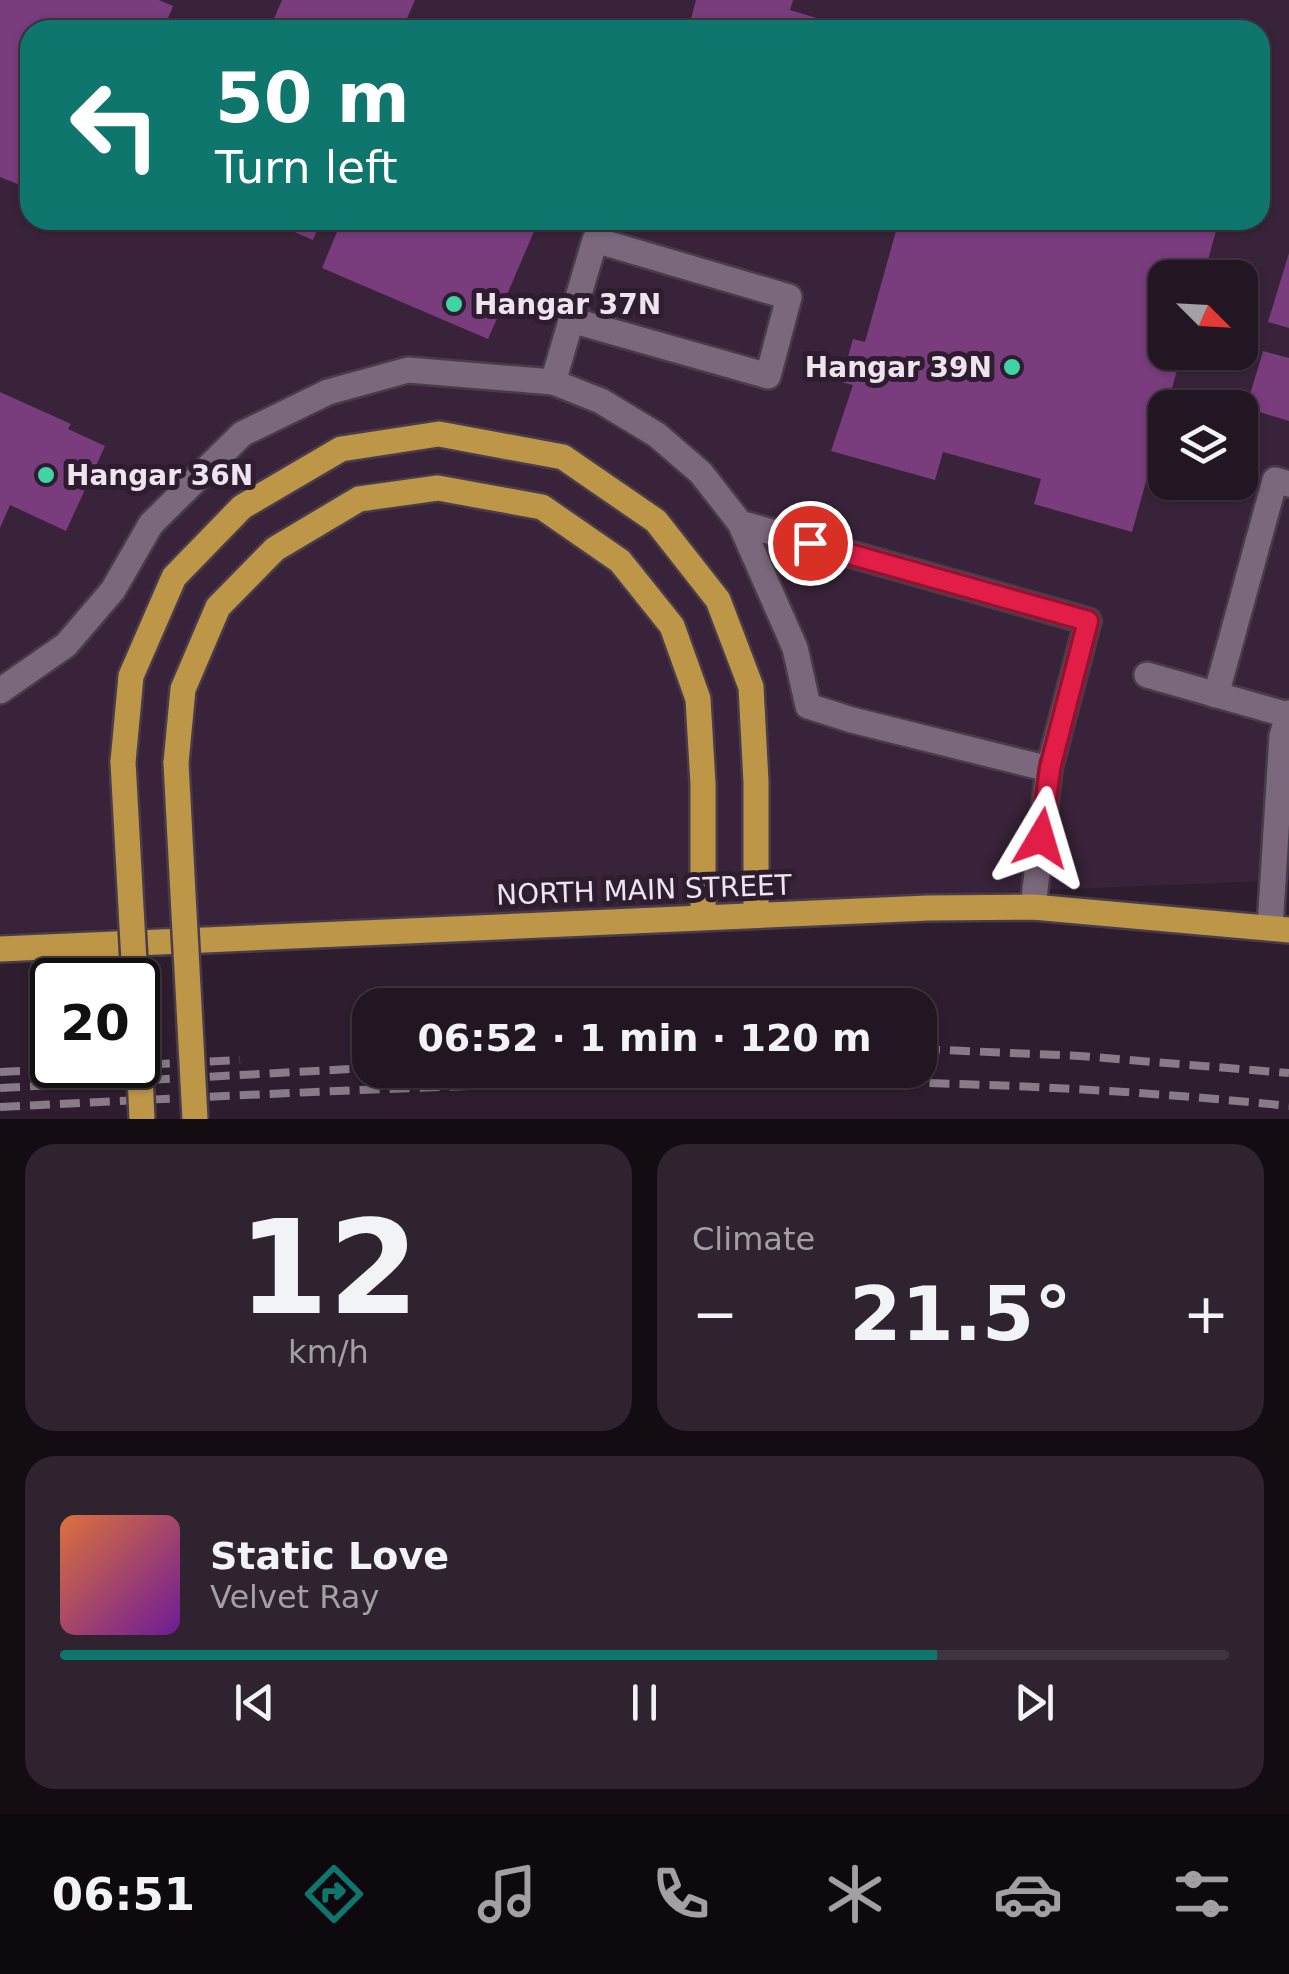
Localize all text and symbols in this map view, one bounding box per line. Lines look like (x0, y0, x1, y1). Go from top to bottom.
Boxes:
text: 50 m (215, 57, 410, 139)
icon: left (50, 60, 180, 190)
text: Turn left (215, 141, 398, 194)
north arrow (1148, 260, 1258, 370)
map controls (1148, 260, 1258, 500)
place label: Hangar 37N (474, 288, 661, 321)
marker: Hangar 37N (443, 293, 465, 315)
place label: Hangar 39N (805, 351, 992, 384)
marker: Hangar 39N (1001, 356, 1023, 378)
button: layers (1148, 390, 1258, 500)
place label: Hangar 36N (66, 459, 253, 492)
marker: Hangar 36N (35, 464, 57, 486)
pin (768, 501, 853, 586)
icon: arrive (783, 516, 838, 571)
position arrow (989, 786, 1093, 890)
street label: NORTH MAIN STREET (496, 868, 793, 912)
speed limit sign: 20 (30, 958, 160, 1088)
text: 06:52 · 1 min · 120 m (417, 1016, 872, 1060)
text: 12 (238, 1192, 419, 1344)
text: Climate (692, 1220, 815, 1258)
text: 21.5° (849, 1270, 1072, 1358)
text: − (692, 1282, 738, 1346)
text: + (1183, 1282, 1229, 1346)
text: km/h (288, 1333, 369, 1371)
text: Static Love (210, 1534, 449, 1578)
text: Velvet Ray (210, 1578, 379, 1616)
icon: previous (227, 1675, 282, 1730)
icon: pause (617, 1675, 672, 1730)
icon: next (1007, 1675, 1062, 1730)
icon: directions (299, 1859, 369, 1929)
icon: music (472, 1859, 542, 1929)
icon: phone (646, 1859, 716, 1929)
icon: climate (820, 1859, 890, 1929)
icon: car (993, 1859, 1063, 1929)
icon: filters (1167, 1859, 1237, 1929)
text: 06:51 (52, 1868, 195, 1921)

